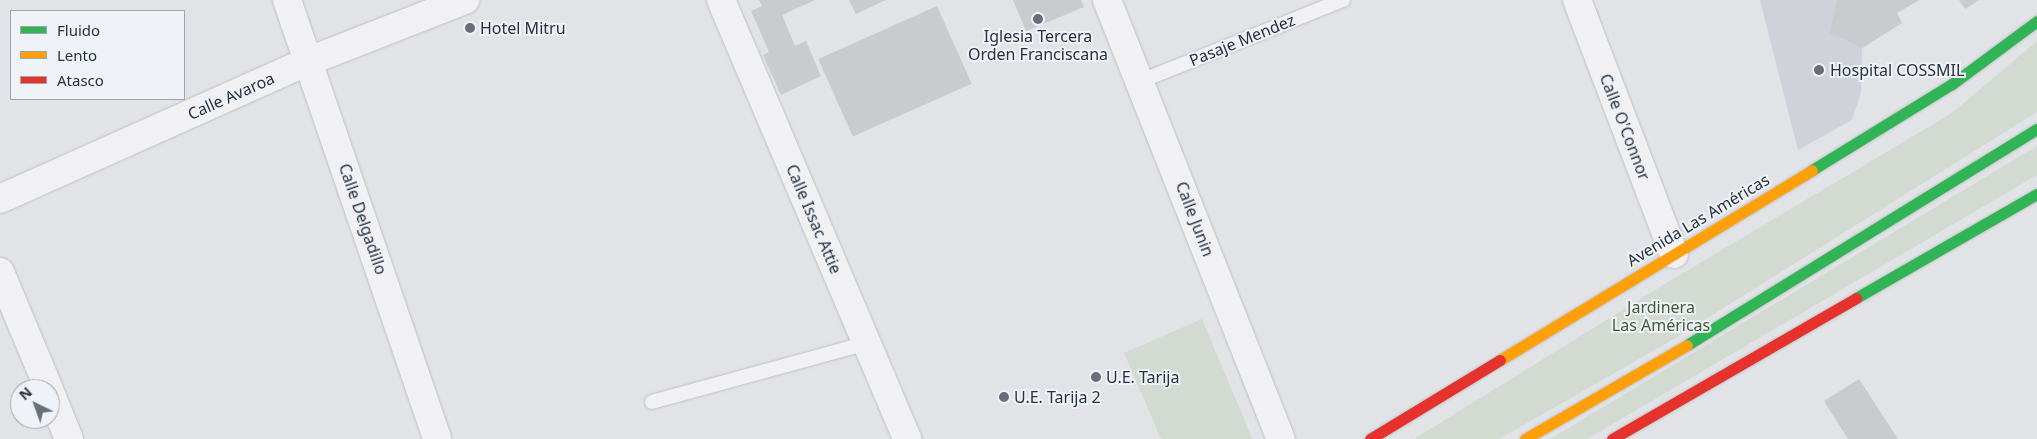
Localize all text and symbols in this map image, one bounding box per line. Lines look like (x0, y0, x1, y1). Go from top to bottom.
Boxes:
legend (10, 10, 185, 100)
street label: Pasaje Mendez (1186, 10, 1298, 70)
marker: Iglesia Tercera Orden Franciscana (1032, 13, 1044, 25)
place label: Hotel Mitru (480, 18, 566, 38)
text: Fluido (57, 20, 100, 40)
marker: Hotel Mitru (464, 22, 476, 34)
place label: Iglesia Tercera Orden Franciscana (968, 26, 1108, 64)
text: Lento (57, 45, 97, 65)
place label: Hospital COSSMIL (1830, 60, 1964, 80)
marker: Hospital COSSMIL (1812, 63, 1826, 77)
street label: Calle Avaroa (185, 68, 277, 124)
text: Atasco (57, 70, 104, 90)
street label: Calle O'Connor (1596, 71, 1654, 183)
street label: Calle Delgadillo (335, 161, 391, 277)
street label: Calle Issac Attie (782, 161, 846, 277)
street label: Avenida Las Américas (1623, 170, 1773, 270)
street label: Calle Junin (1172, 179, 1218, 259)
park label: Jardinera Las Américas (1612, 297, 1710, 335)
place label: U.E. Tarija (1106, 367, 1179, 387)
marker: U.E. Tarija (1090, 371, 1102, 383)
north arrow (10, 379, 60, 429)
text: N (15, 382, 36, 404)
place label: U.E. Tarija 2 (1014, 387, 1101, 407)
marker: U.E. Tarija 2 (998, 391, 1010, 403)

